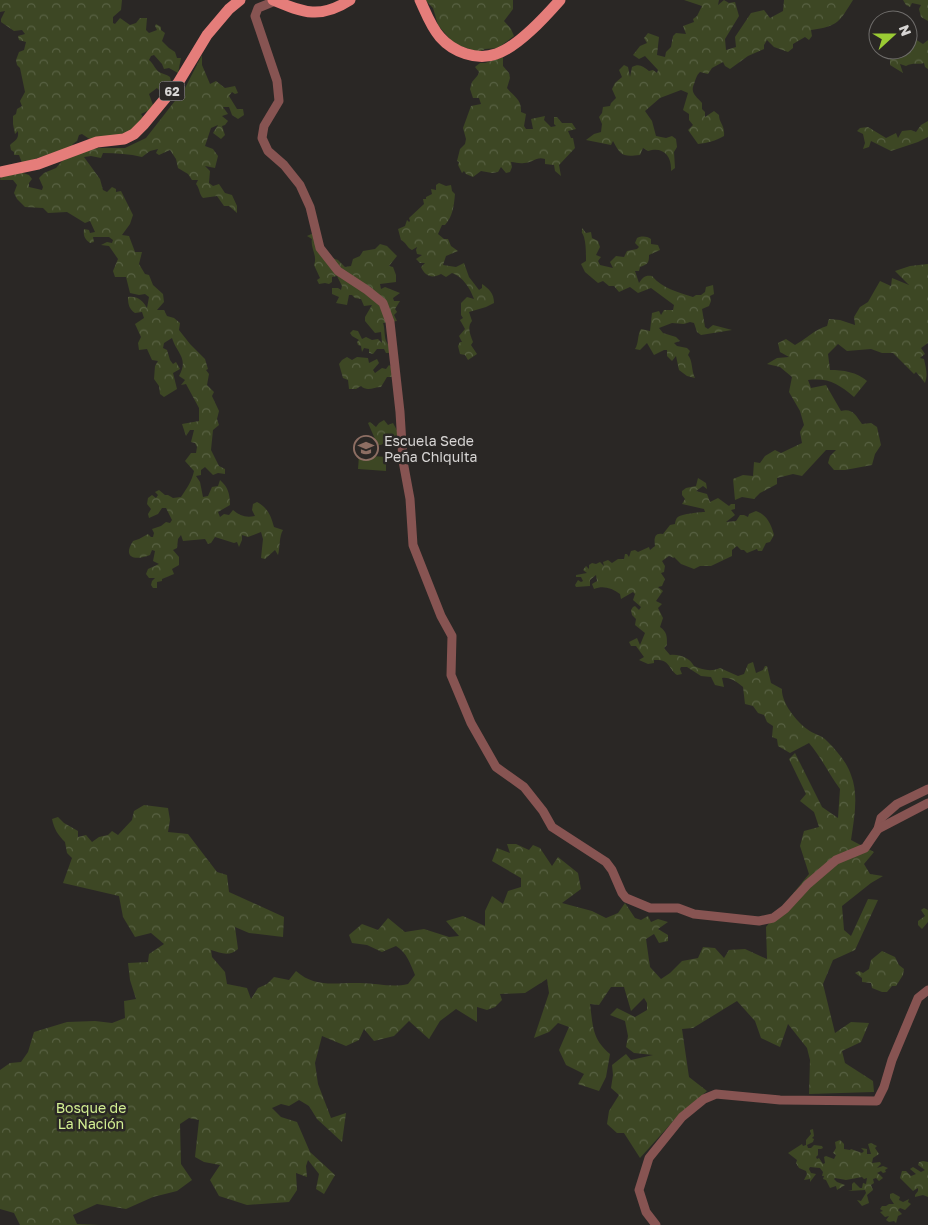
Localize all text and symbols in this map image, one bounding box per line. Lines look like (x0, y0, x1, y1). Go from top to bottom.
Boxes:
north arrow (868, 10, 918, 60)
text: N (896, 22, 915, 38)
road number: 62 (160, 82, 184, 100)
place label: Escuela Sede Peña Chiquita (384, 432, 477, 465)
school or university icon: Escuela Sede Peña Chiquita (353, 435, 379, 461)
park label: Bosque de La Nación (56, 1099, 126, 1132)

